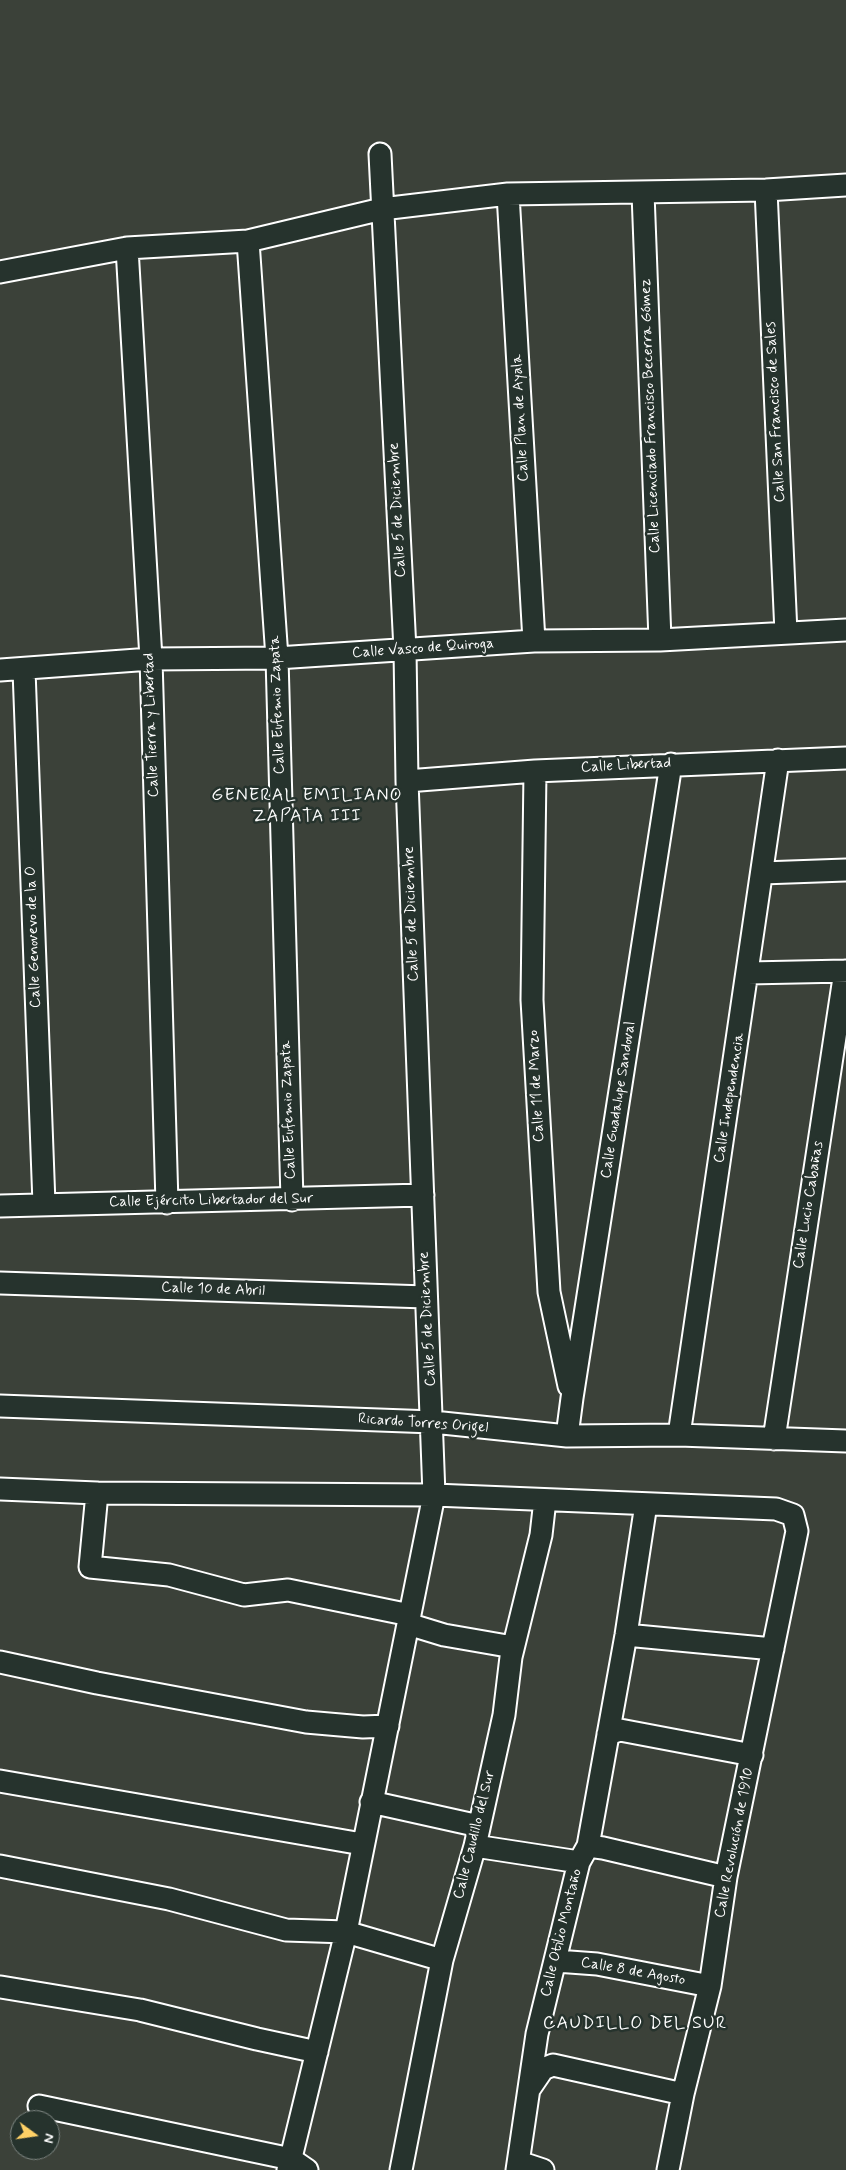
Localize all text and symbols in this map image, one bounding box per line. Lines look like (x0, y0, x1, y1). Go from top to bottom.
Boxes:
street label: Calle Licenciado Francisco Becerra Gómez (637, 278, 665, 554)
street label: Calle San Francisco de Sales (762, 321, 790, 503)
street label: Calle Plan de Ayala (509, 354, 533, 482)
street label: Calle 5 de Diciembre (385, 442, 411, 578)
street label: Calle Eufemio Zapata (267, 635, 289, 775)
street label: Calle Vasco de Quiroga (351, 635, 495, 663)
street label: Calle Tierra y Libertad (140, 652, 164, 798)
street label: Calle Libertad (580, 755, 672, 777)
district label: GENERAL EMILIANO ZAPATA III (210, 785, 404, 828)
street label: Calle 5 de Diciembre (401, 846, 423, 982)
street label: Calle Genovevo de la O (23, 866, 45, 1008)
street label: Calle Guadalupe Sandoval (598, 1020, 640, 1180)
street label: Calle 11 de Marzo (525, 1029, 549, 1143)
street label: Calle Independencia (711, 1032, 749, 1164)
street label: Calle Eufemio Zapata (278, 1040, 300, 1180)
street label: Calle Lucio Cabañas (790, 1140, 828, 1270)
street label: Calle Ejército Libertador del Sur (109, 1190, 313, 1212)
street label: Calle 5 de Diciembre (415, 1251, 441, 1387)
street label: Calle 10 de Abril (161, 1279, 265, 1301)
street label: Ricardo Torres Origel (357, 1410, 489, 1438)
street label: Calle Revolución de 1910 (712, 1766, 758, 1920)
street label: Calle Caudillo del Sur (450, 1769, 500, 1901)
street label: Calle Otilio Montaño (537, 1867, 587, 1999)
street label: Calle 8 de Agosto (579, 1954, 687, 1990)
district label: CAUDILLO DEL SUR (545, 2013, 725, 2035)
north arrow (10, 2110, 60, 2160)
text: N (39, 2132, 58, 2145)

